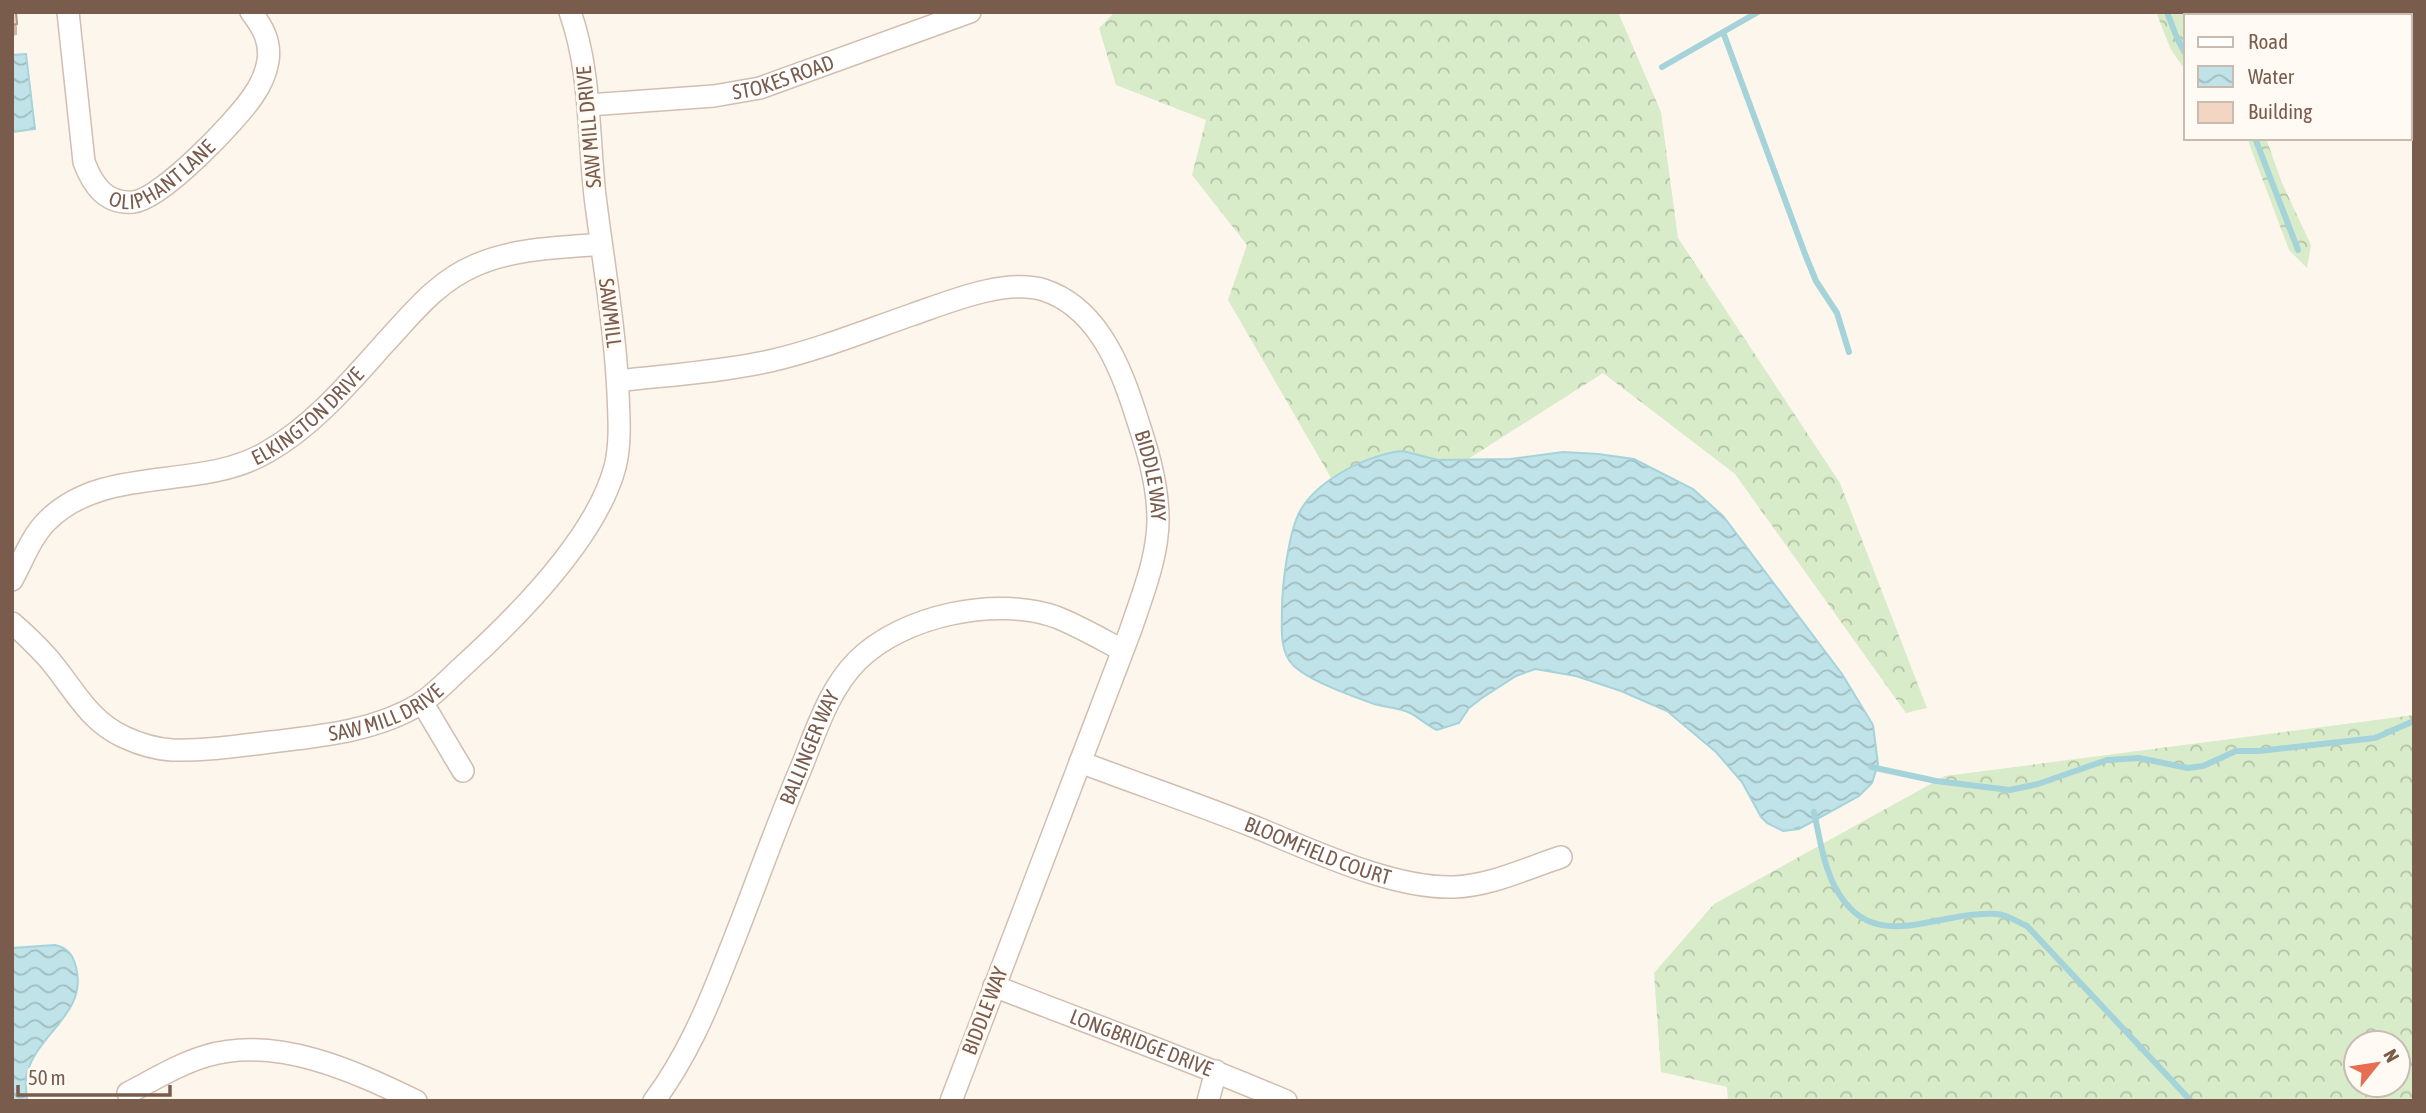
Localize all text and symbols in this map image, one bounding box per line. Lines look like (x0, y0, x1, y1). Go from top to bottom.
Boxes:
legend (2184, 14, 2412, 140)
text: Road (2248, 29, 2288, 53)
street label: STOKES ROAD (730, 49, 837, 104)
text: Water (2248, 64, 2295, 88)
street label: SAW MILL DRIVE (571, 65, 605, 189)
text: Building (2248, 99, 2312, 123)
street label: OLIPHANT LANE (106, 134, 219, 213)
street label: SAWMILL (595, 277, 627, 349)
street label: ELKINGTON DRIVE (247, 362, 368, 469)
street label: BIDDLE WAY (1130, 427, 1171, 522)
street label: SAW MILL DRIVE (327, 678, 447, 745)
street label: BALLINGER WAY (774, 685, 844, 808)
street label: BLOOMFIELD COURT (1241, 811, 1394, 889)
street label: BIDDLE WAY (956, 963, 1012, 1058)
street label: LONGBRIDGE DRIVE (1067, 1004, 1217, 1081)
north arrow (2342, 1029, 2412, 1099)
text: N (2379, 1045, 2404, 1066)
scale bar (18, 1054, 170, 1098)
text: 50 m (28, 1065, 66, 1089)

